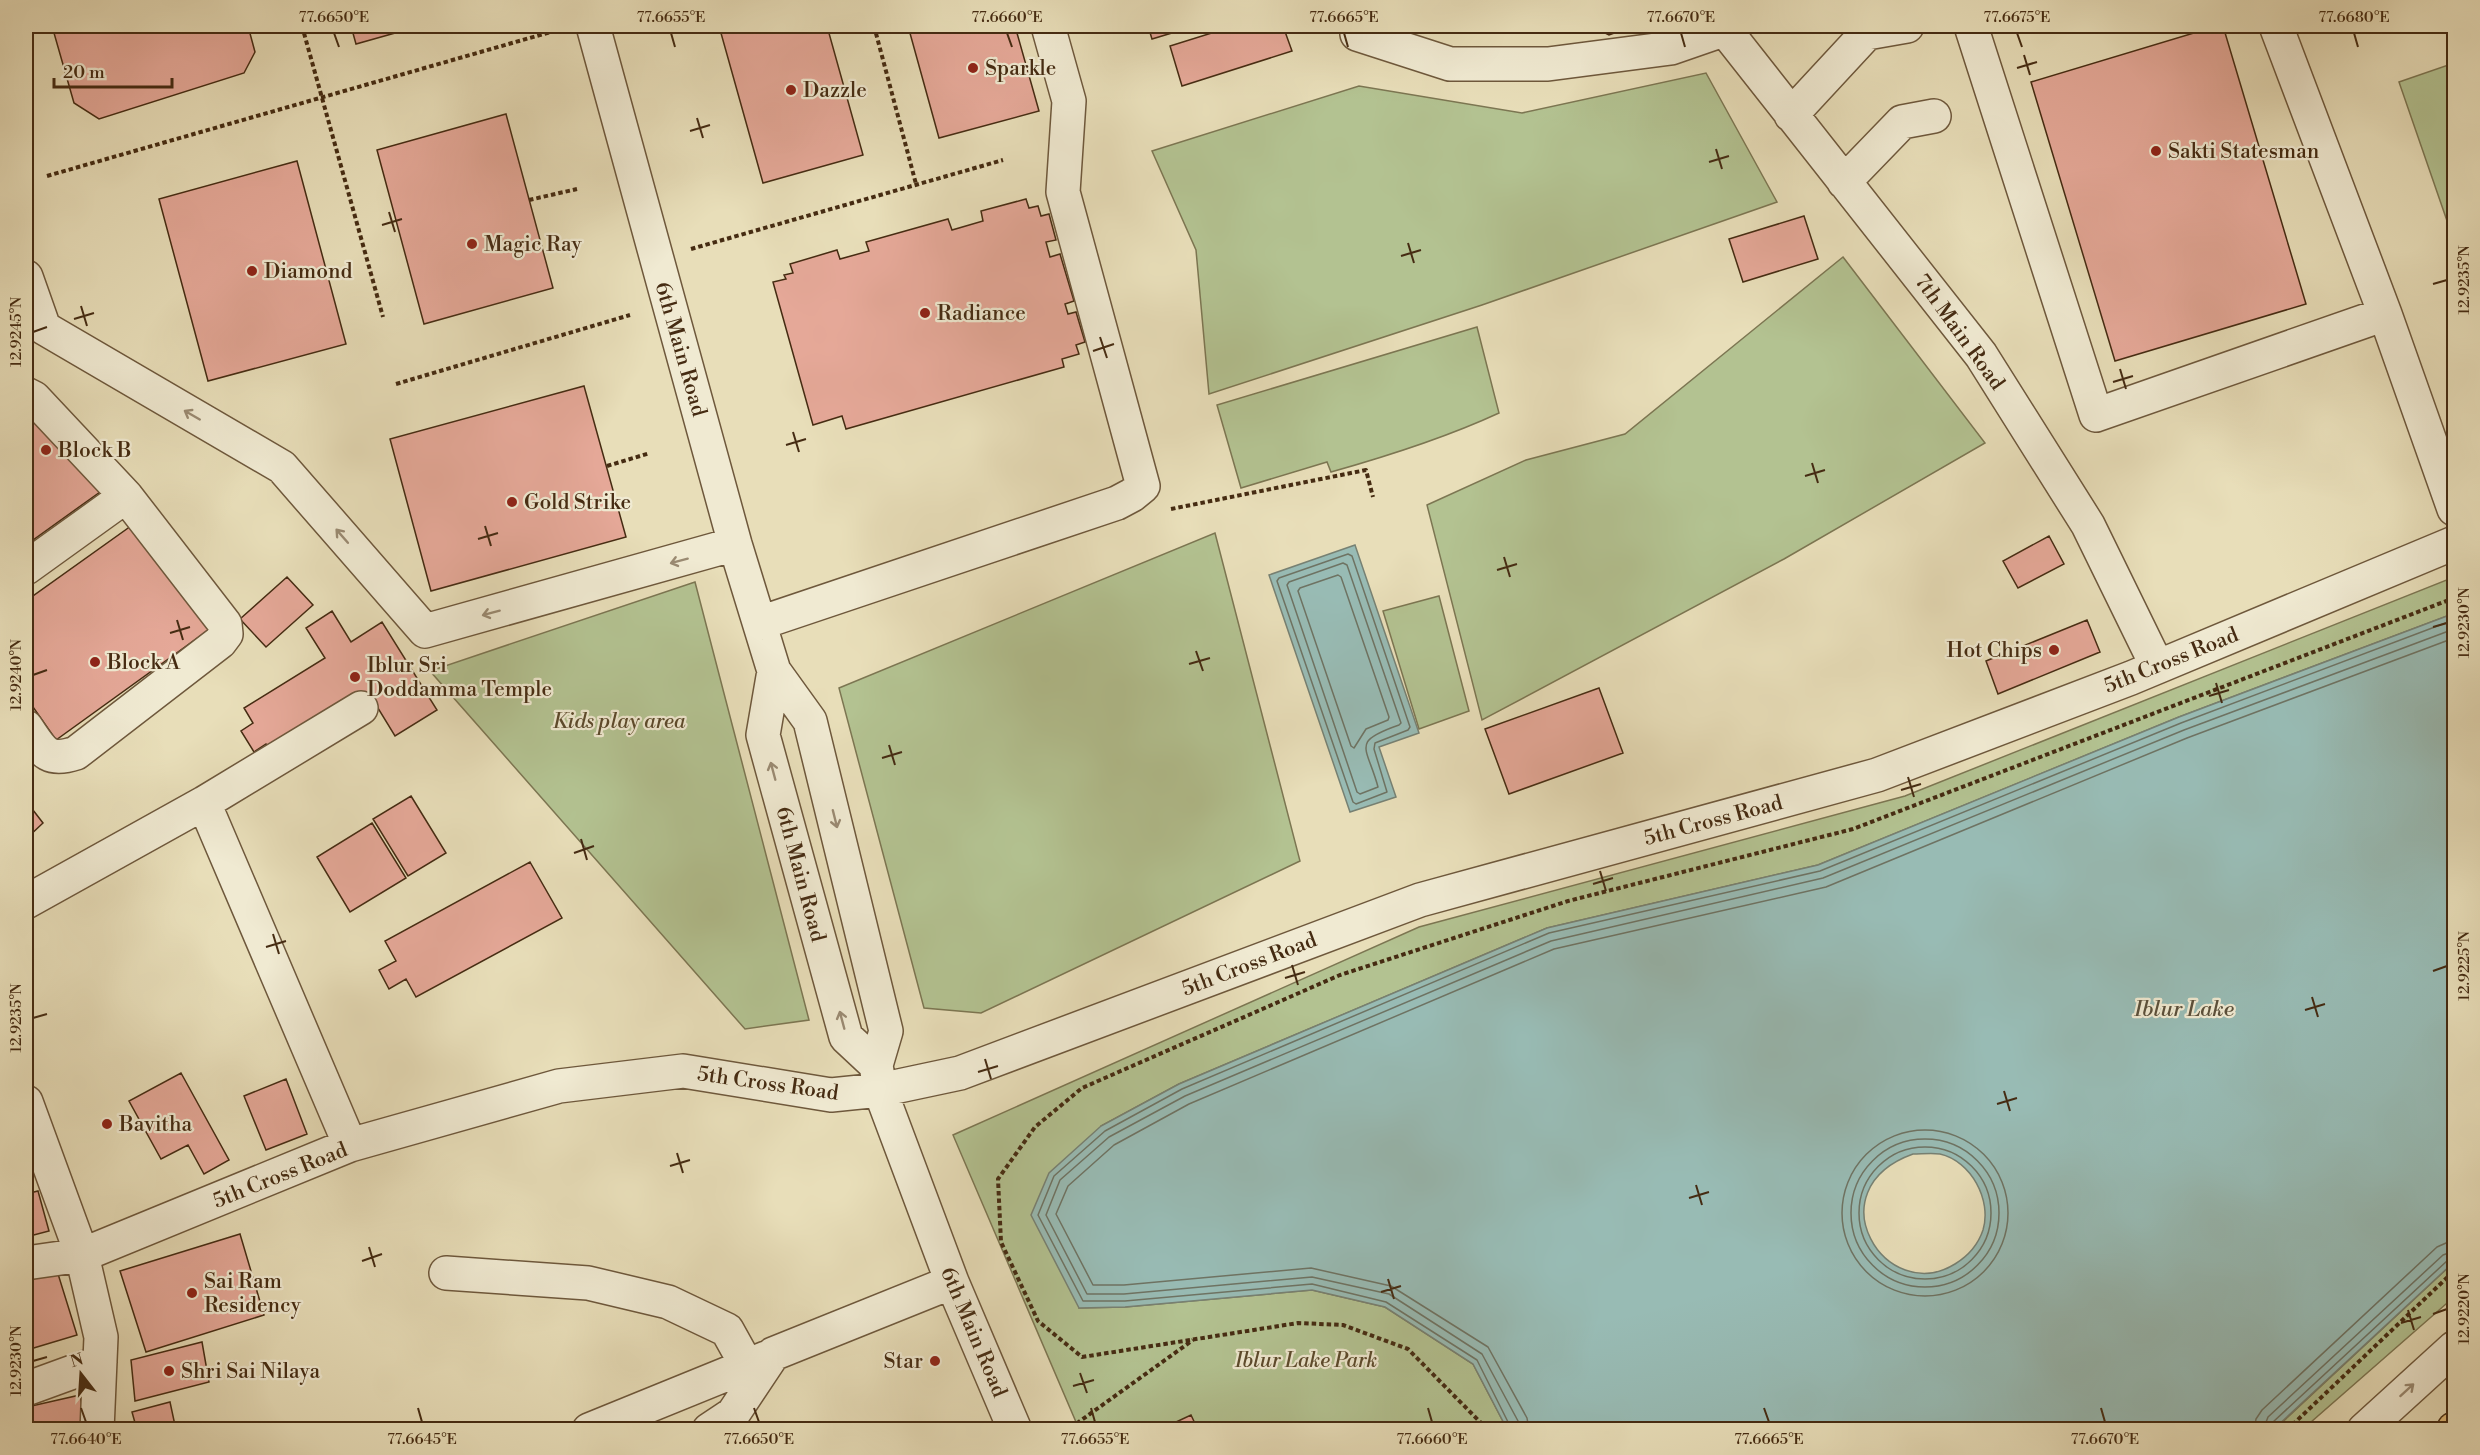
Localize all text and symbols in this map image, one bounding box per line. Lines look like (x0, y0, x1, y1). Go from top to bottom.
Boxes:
text: 77.6650°E (299, 8, 369, 27)
text: 77.6655°E (637, 8, 705, 27)
text: 77.6660°E (971, 8, 1043, 27)
text: 77.6665°E (1309, 8, 1379, 27)
text: 77.6670°E (1647, 8, 1715, 27)
text: 77.6675°E (1984, 8, 2050, 27)
text: 77.6680°E (2318, 8, 2390, 27)
scale bar (54, 51, 172, 89)
place label: Sparkle (985, 56, 1056, 82)
text: 20 m (63, 61, 105, 84)
marker: Sparkle (966, 61, 980, 75)
place label: Dazzle (803, 78, 867, 104)
marker: Dazzle (784, 83, 798, 97)
place label: Sakti Statesman (2168, 139, 2320, 165)
marker: Sakti Statesman (2149, 144, 2163, 158)
place label: Magic Ray (484, 232, 582, 258)
marker: Magic Ray (465, 237, 479, 251)
text: 12.9235°N (2455, 245, 2474, 315)
place label: Diamond (264, 259, 353, 285)
marker: Diamond (245, 264, 259, 278)
street label: 7th Main Road (1908, 270, 2010, 396)
street label: 6th Main Road (648, 279, 712, 420)
text: 12.9245°N (7, 297, 26, 367)
place label: Radiance (937, 301, 1026, 327)
marker: Radiance (918, 306, 932, 320)
one-way arrow (184, 409, 201, 421)
place label: Block B (57, 438, 131, 464)
marker: Block B (39, 443, 53, 457)
place label: Gold Strike (524, 490, 631, 516)
marker: Gold Strike (505, 495, 519, 509)
one-way arrow (335, 529, 349, 544)
one-way arrow (670, 556, 689, 567)
text: 12.9230°N (2455, 587, 2474, 659)
one-way arrow (482, 608, 501, 619)
street label: 5th Cross Road (2100, 622, 2242, 700)
place label: Hot Chips (1947, 638, 2042, 664)
text: 12.9240°N (7, 639, 26, 711)
marker: Hot Chips (2047, 643, 2061, 657)
place label: Block A (106, 650, 181, 676)
place label: Iblur Sri Doddamma Temple (367, 653, 552, 703)
marker: Block A (88, 655, 102, 669)
marker: Iblur Sri Doddamma Temple (348, 670, 362, 684)
park label: Kids play area (553, 709, 686, 735)
one-way arrow (767, 762, 778, 781)
street label: 5th Cross Road (1641, 790, 1786, 852)
street label: 6th Main Road (769, 804, 831, 945)
one-way arrow (829, 810, 841, 829)
street label: 5th Cross Road (1178, 927, 1321, 1003)
text: 12.9225°N (2455, 931, 2474, 1001)
text: 12.9235°N (7, 983, 26, 1053)
water label: Iblur Lake (2133, 996, 2234, 1023)
one-way arrow (836, 1011, 847, 1030)
street label: 5th Cross Road (695, 1061, 840, 1107)
place label: Bavitha (118, 1112, 193, 1138)
marker: Bavitha (100, 1117, 114, 1131)
street label: 5th Cross Road (209, 1137, 351, 1215)
street label: 6th Main Road (934, 1263, 1012, 1401)
place label: Sai Ram Residency (204, 1269, 302, 1319)
text: 12.9220°N (2455, 1273, 2474, 1345)
marker: Sai Ram Residency (185, 1286, 199, 1300)
text: 12.9230°N (7, 1325, 26, 1397)
north arrow (51, 1344, 111, 1404)
park label: Iblur Lake Park (1234, 1348, 1377, 1374)
text: N (68, 1349, 86, 1372)
place label: Star (883, 1349, 923, 1375)
marker: Star (928, 1354, 942, 1368)
place label: Shri Sai Nilaya (181, 1359, 321, 1385)
marker: Shri Sai Nilaya (162, 1364, 176, 1378)
one-way arrow (2400, 1383, 2415, 1397)
text: 77.6640°E (50, 1430, 122, 1449)
text: 77.6645°E (387, 1430, 457, 1449)
text: 77.6650°E (724, 1430, 794, 1449)
text: 77.6655°E (1061, 1430, 1129, 1449)
text: 77.6660°E (1396, 1430, 1468, 1449)
text: 77.6665°E (1734, 1430, 1804, 1449)
text: 77.6670°E (2071, 1430, 2139, 1449)

